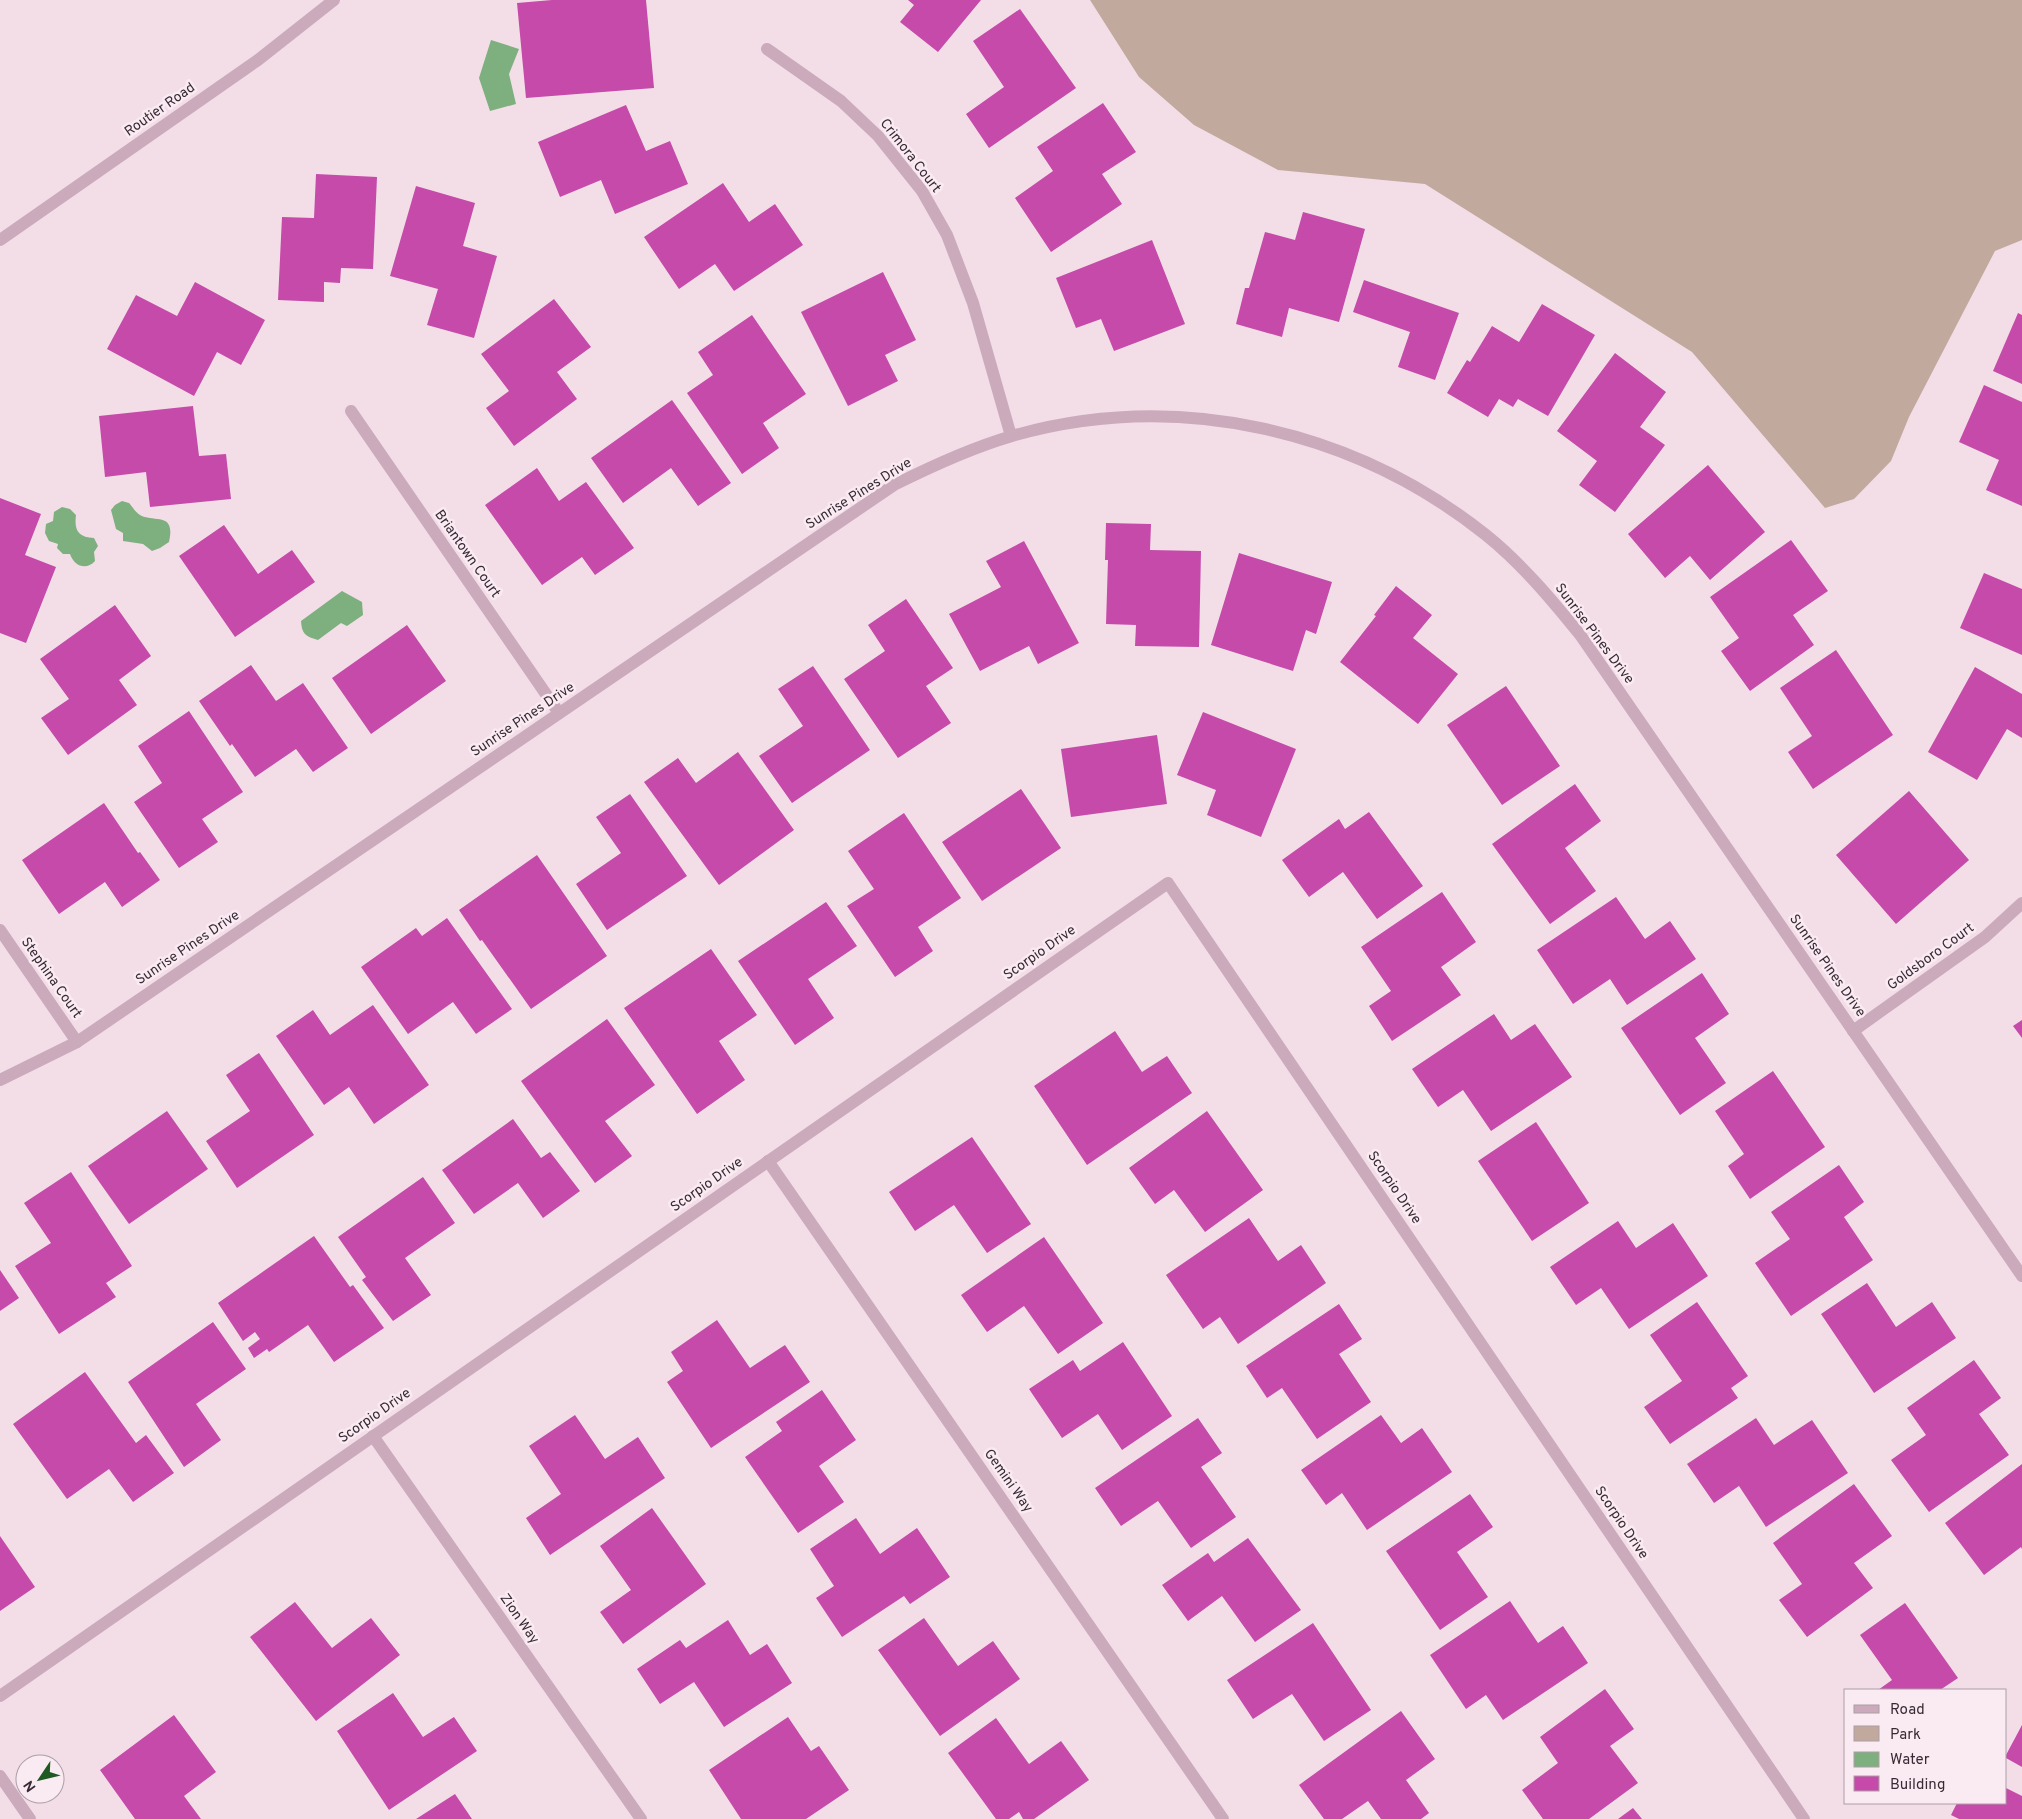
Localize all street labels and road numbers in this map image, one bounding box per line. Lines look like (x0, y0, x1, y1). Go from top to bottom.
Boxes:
street label: Routier Road (122, 80, 198, 140)
street label: Crimora Court (876, 116, 944, 196)
street label: Sunrise Pines Drive (803, 455, 915, 533)
street label: Briantown Court (430, 507, 504, 601)
street label: Sunrise Pines Drive (1551, 580, 1637, 688)
street label: Sunrise Pines Drive (468, 679, 578, 761)
street label: Sunrise Pines Drive (133, 907, 243, 989)
street label: Sunrise Pines Drive (1785, 911, 1869, 1021)
street label: Goldsboro Court (1884, 920, 1978, 994)
street label: Scorpio Drive (1001, 922, 1079, 984)
street label: Stephina Court (17, 934, 85, 1022)
street label: Scorpio Drive (1363, 1148, 1425, 1228)
street label: Scorpio Drive (668, 1154, 746, 1216)
street label: Scorpio Drive (336, 1385, 414, 1447)
street label: Gemini Way (980, 1446, 1036, 1516)
street label: Scorpio Drive (1590, 1483, 1652, 1563)
street label: Zion Way (496, 1591, 542, 1647)

